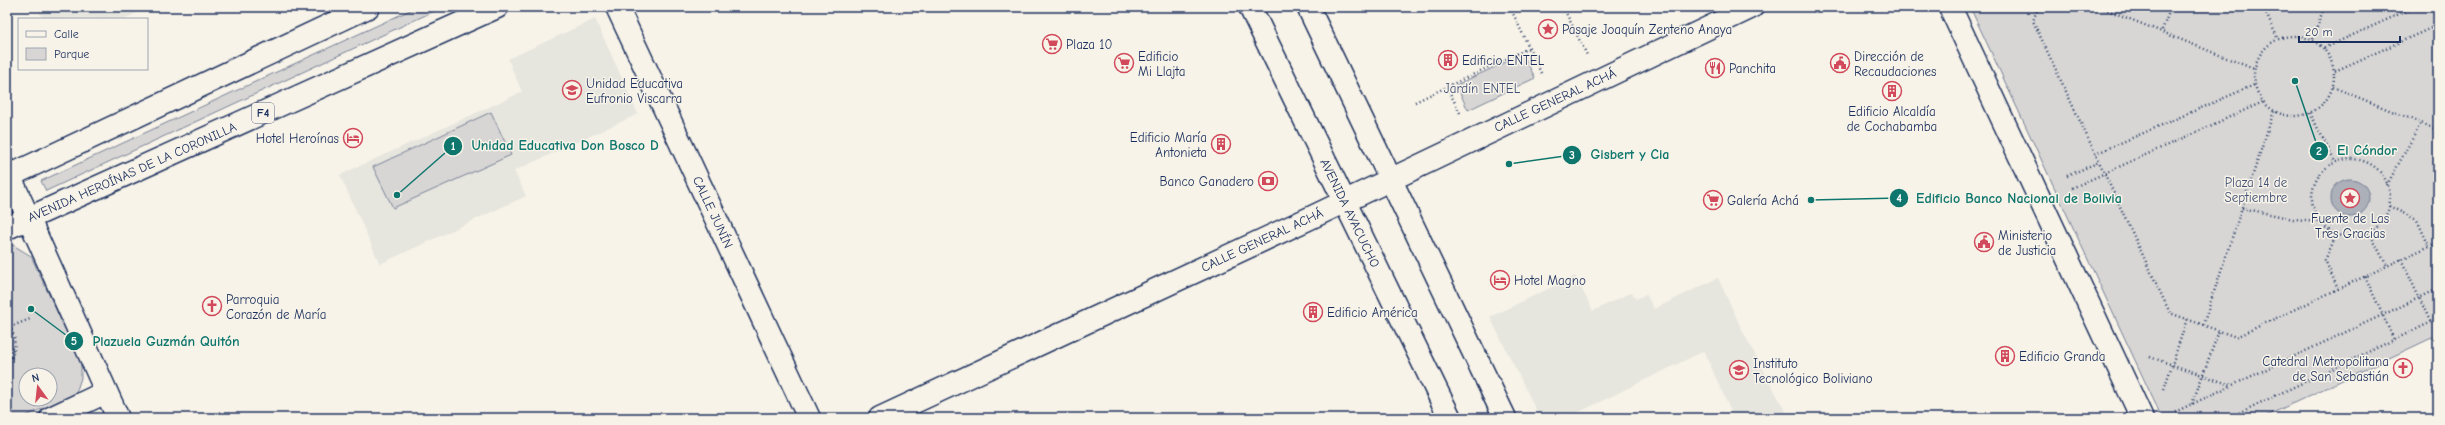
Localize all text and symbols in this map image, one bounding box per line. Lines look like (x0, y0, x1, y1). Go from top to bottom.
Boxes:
legend (18, 18, 148, 70)
place icon: Pasaje Joaquín Zenteno Anaya (1537, 18, 1559, 40)
scale bar (2299, 18, 2400, 44)
place label: Pasaje Joaquín Zenteno Anaya (1562, 22, 1732, 37)
text: 20 m (2305, 25, 2333, 39)
text: Calle (54, 27, 79, 41)
supermarket icon: Plaza 10 (1041, 33, 1063, 55)
place label: Plaza 10 (1066, 37, 1112, 52)
text: Parque (54, 47, 89, 61)
place label: Edificio Mi Llajta (1138, 49, 1185, 79)
building icon: Edificio ENTEL (1437, 49, 1459, 71)
place label: Dirección de Recaudaciones (1854, 49, 1937, 79)
supermarket icon: Edificio Mi Llajta (1113, 52, 1135, 74)
public building icon: Dirección de Recaudaciones (1829, 52, 1851, 74)
place label: Edificio ENTEL (1462, 53, 1545, 68)
restaurant icon: Panchita (1704, 57, 1726, 79)
place label: Panchita (1729, 61, 1776, 76)
street label: CALLE GENERAL ACHÁ (1491, 64, 1619, 135)
place label: Unidad Educativa Eufronio Viscarra (586, 76, 683, 106)
school or university icon: Unidad Educativa Eufronio Viscarra (561, 79, 583, 101)
building icon: Edificio Alcaldía de Cochabamba (1881, 80, 1903, 102)
park label: Jardín ENTEL (1444, 81, 1521, 96)
road number: F4 (252, 103, 274, 123)
place label: Edificio Alcaldía de Cochabamba (1847, 104, 1937, 134)
street label: AVENIDA HEROÍNAS DE LA CORONILLA (25, 118, 239, 225)
hotel icon: Hotel Heroínas (342, 127, 364, 149)
place label: Edificio María Antonieta (1130, 130, 1207, 160)
place label: Hotel Heroínas (256, 131, 339, 146)
callout: Unidad Educativa Don Bosco D (443, 133, 666, 159)
building icon: Edificio María Antonieta (1210, 133, 1232, 155)
text: Unidad Educativa Don Bosco D (471, 137, 659, 154)
callout: El Cóndor (2309, 138, 2405, 164)
text: 1 (451, 139, 456, 153)
callout: Gisbert y Cia (1562, 142, 1677, 168)
text: El Cóndor (2337, 142, 2397, 159)
text: 2 (2316, 144, 2322, 158)
text: Gisbert y Cia (1590, 146, 1670, 163)
text: 3 (1569, 148, 1575, 162)
street label: AVENIDA AYACUCHO (1317, 156, 1383, 270)
bank icon: Banco Ganadero (1257, 170, 1279, 192)
street label: CALLE JUNÍN (690, 173, 737, 250)
place label: Banco Ganadero (1159, 174, 1254, 189)
park label: Plaza 14 de Septiembre (2225, 175, 2288, 205)
callout: Edificio Banco Nacional de Bolivia (1889, 185, 2130, 211)
place icon: Fuente de Las Tres Gracias (2339, 187, 2361, 209)
supermarket icon: Galería Achá (1702, 189, 1724, 211)
text: Edificio Banco Nacional de Bolivia (1916, 190, 2122, 207)
text: 4 (1896, 191, 1902, 205)
place label: Galería Achá (1727, 193, 1799, 208)
street label: CALLE GENERAL ACHÁ (1198, 204, 1326, 275)
place label: Fuente de Las Tres Gracias (2311, 211, 2389, 241)
place label: Ministerio de Justicia (1998, 228, 2056, 258)
public building icon: Ministerio de Justicia (1973, 231, 1995, 253)
hotel icon: Hotel Magno (1489, 269, 1511, 291)
place label: Hotel Magno (1514, 273, 1586, 288)
place label: Parroquia Corazón de María (226, 292, 326, 322)
church icon: Parroquia Corazón de María (201, 295, 223, 317)
building icon: Edificio América (1302, 301, 1324, 323)
place label: Edificio América (1327, 305, 1418, 320)
callout: Plazuela Guzmán Quitón (64, 328, 247, 354)
text: Plazuela Guzmán Quitón (92, 333, 240, 350)
text: 5 (71, 334, 77, 348)
building icon: Edificio Granda (1994, 345, 2016, 367)
place label: Edificio Granda (2019, 349, 2105, 364)
place label: Catedral Metropolitana de San Sebastián (2262, 354, 2389, 384)
place label: Instituto Tecnológico Boliviano (1753, 356, 1873, 386)
church icon: Catedral Metropolitana de San Sebastián (2392, 357, 2414, 379)
school or university icon: Instituto Tecnológico Boliviano (1728, 359, 1750, 381)
north arrow (18, 367, 58, 407)
text: N (30, 371, 41, 385)

